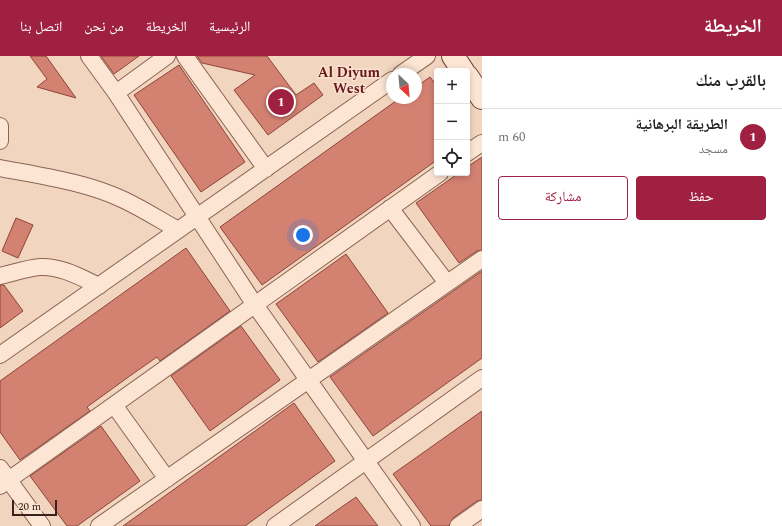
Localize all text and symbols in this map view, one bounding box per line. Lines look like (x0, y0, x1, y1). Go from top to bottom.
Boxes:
text: الخريطة (704, 12, 762, 41)
text: اتصل بنا (20, 16, 62, 37)
text: من نحن (84, 16, 124, 37)
text: الخريطة (146, 16, 187, 37)
text: الرئيسية (209, 16, 250, 37)
district label: Al Diyum West (318, 62, 381, 99)
north arrow (386, 68, 422, 104)
map controls (434, 68, 470, 176)
button: + (434, 68, 470, 104)
text: بالقرب منك (695, 68, 766, 94)
pin: 1 (268, 87, 294, 117)
button: − (434, 104, 470, 140)
text: الطريقة البرهانية (636, 113, 728, 136)
text: 60 m (498, 127, 525, 147)
text: 1 (749, 127, 757, 147)
text: مسجد (699, 139, 728, 159)
button: locate (434, 140, 470, 176)
button: مشاركة (498, 176, 628, 220)
button: حفظ (636, 176, 766, 220)
your location (293, 225, 313, 245)
scale bar (12, 498, 57, 517)
text: 20 m (18, 498, 41, 515)

